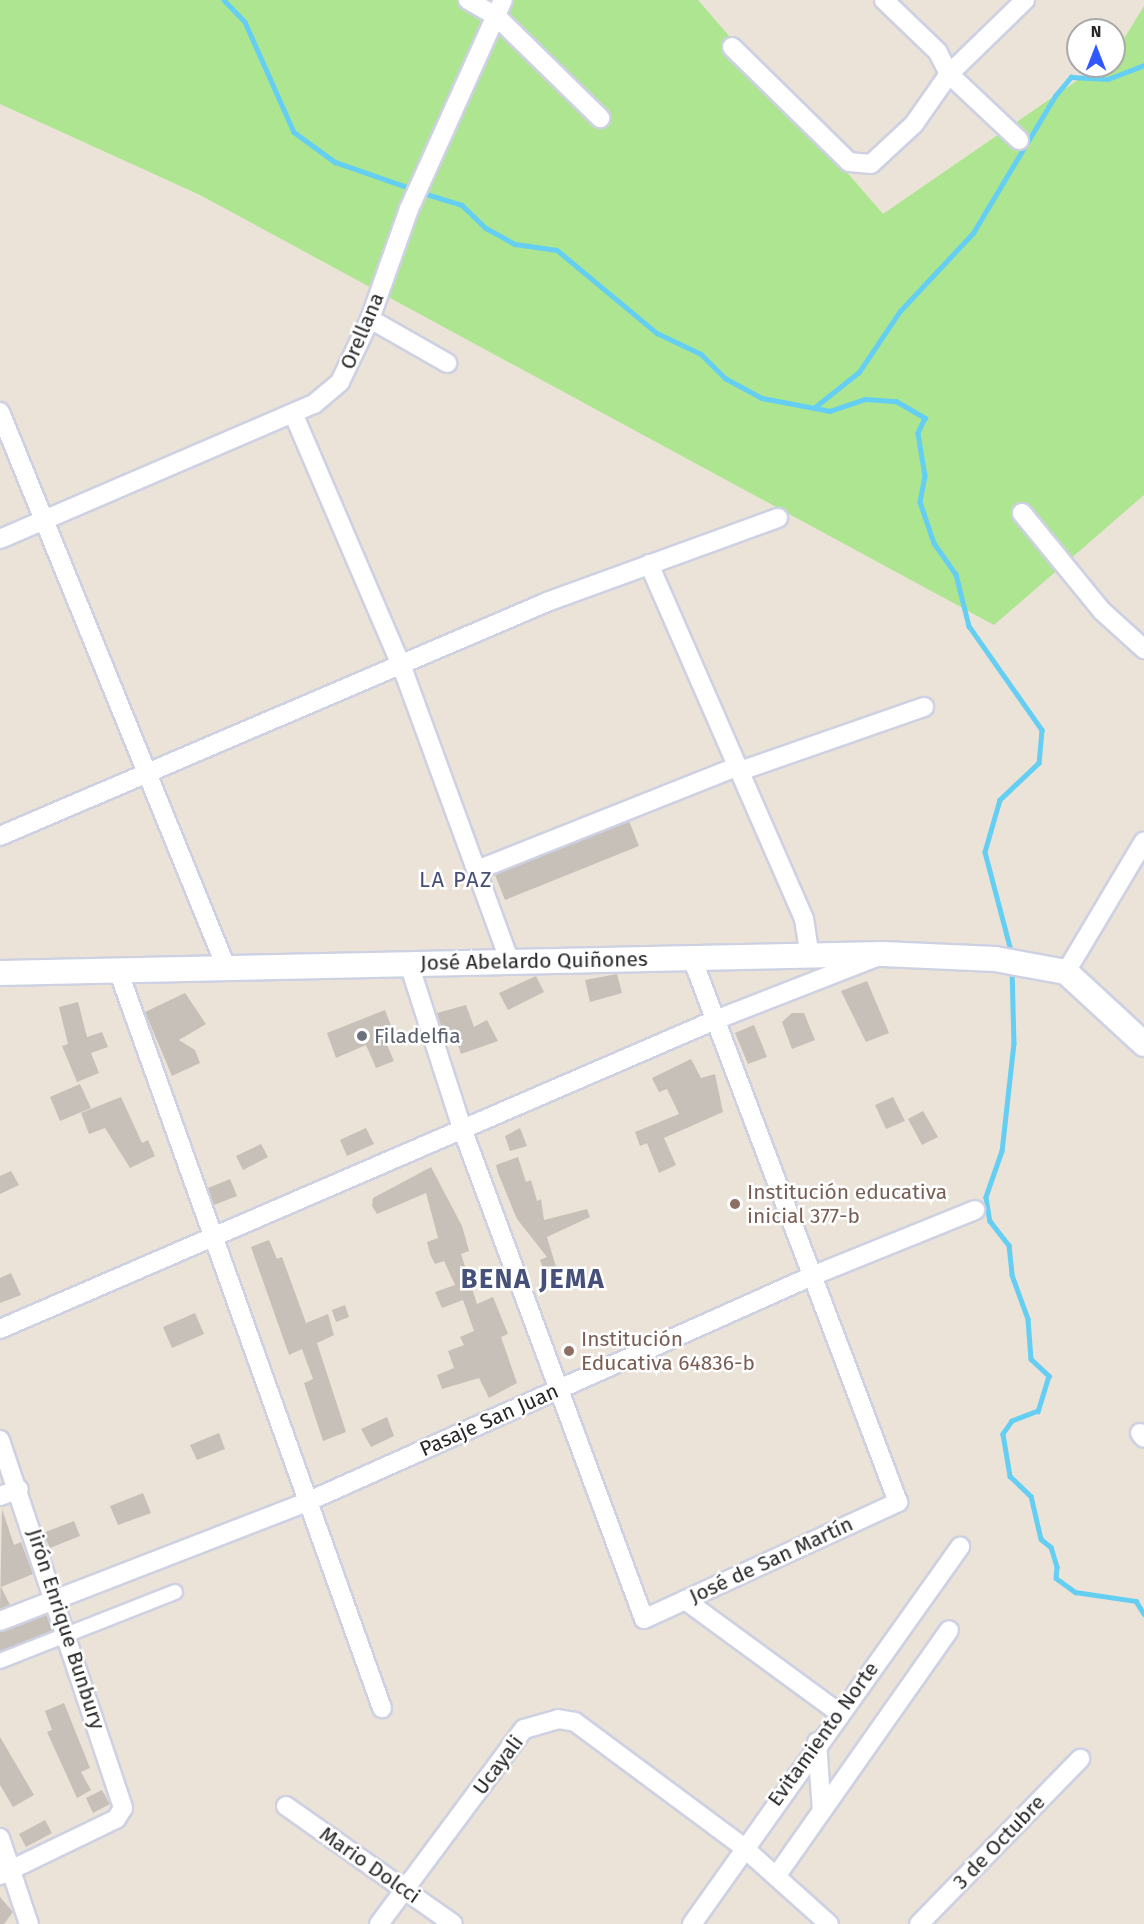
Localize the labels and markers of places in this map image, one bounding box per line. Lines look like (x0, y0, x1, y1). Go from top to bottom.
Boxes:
place label: Filadelfia (374, 1023, 461, 1049)
marker: Filadelfia (355, 1029, 369, 1043)
place label: Institución educativa inicial 377-b (747, 1179, 947, 1229)
marker: Institución educativa inicial 377-b (728, 1197, 742, 1211)
place label: Institución Educativa 64836-b (581, 1326, 755, 1376)
marker: Institución Educativa 64836-b (562, 1344, 576, 1358)

